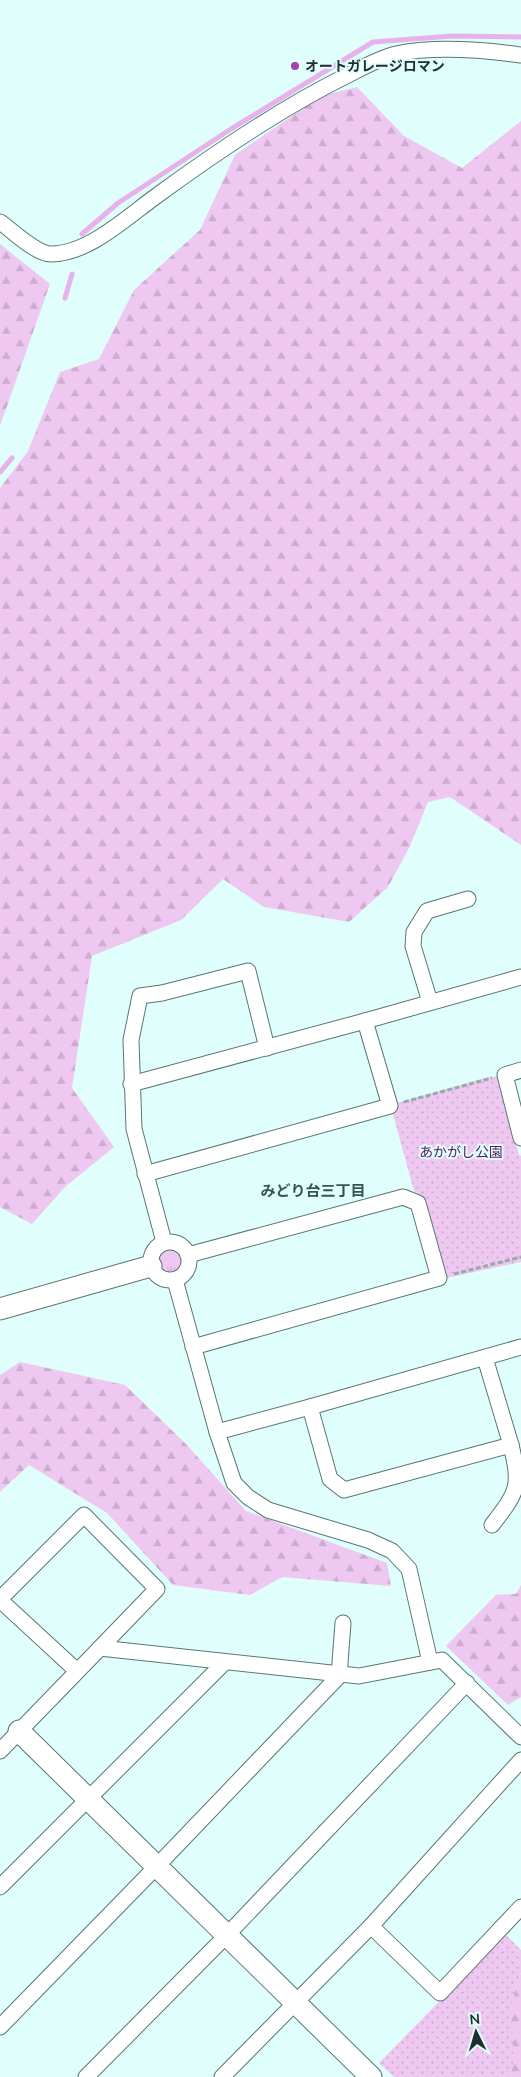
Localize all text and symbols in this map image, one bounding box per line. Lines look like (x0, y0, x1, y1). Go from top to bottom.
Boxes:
place label: オートガレージロマン (305, 57, 445, 76)
marker: オートガレージロマン (289, 60, 301, 72)
park label: あかがし公園 (419, 1143, 503, 1162)
district label: みどり台三丁目 (260, 1181, 366, 1201)
north arrow (451, 2007, 501, 2057)
text: N (469, 2010, 481, 2029)

